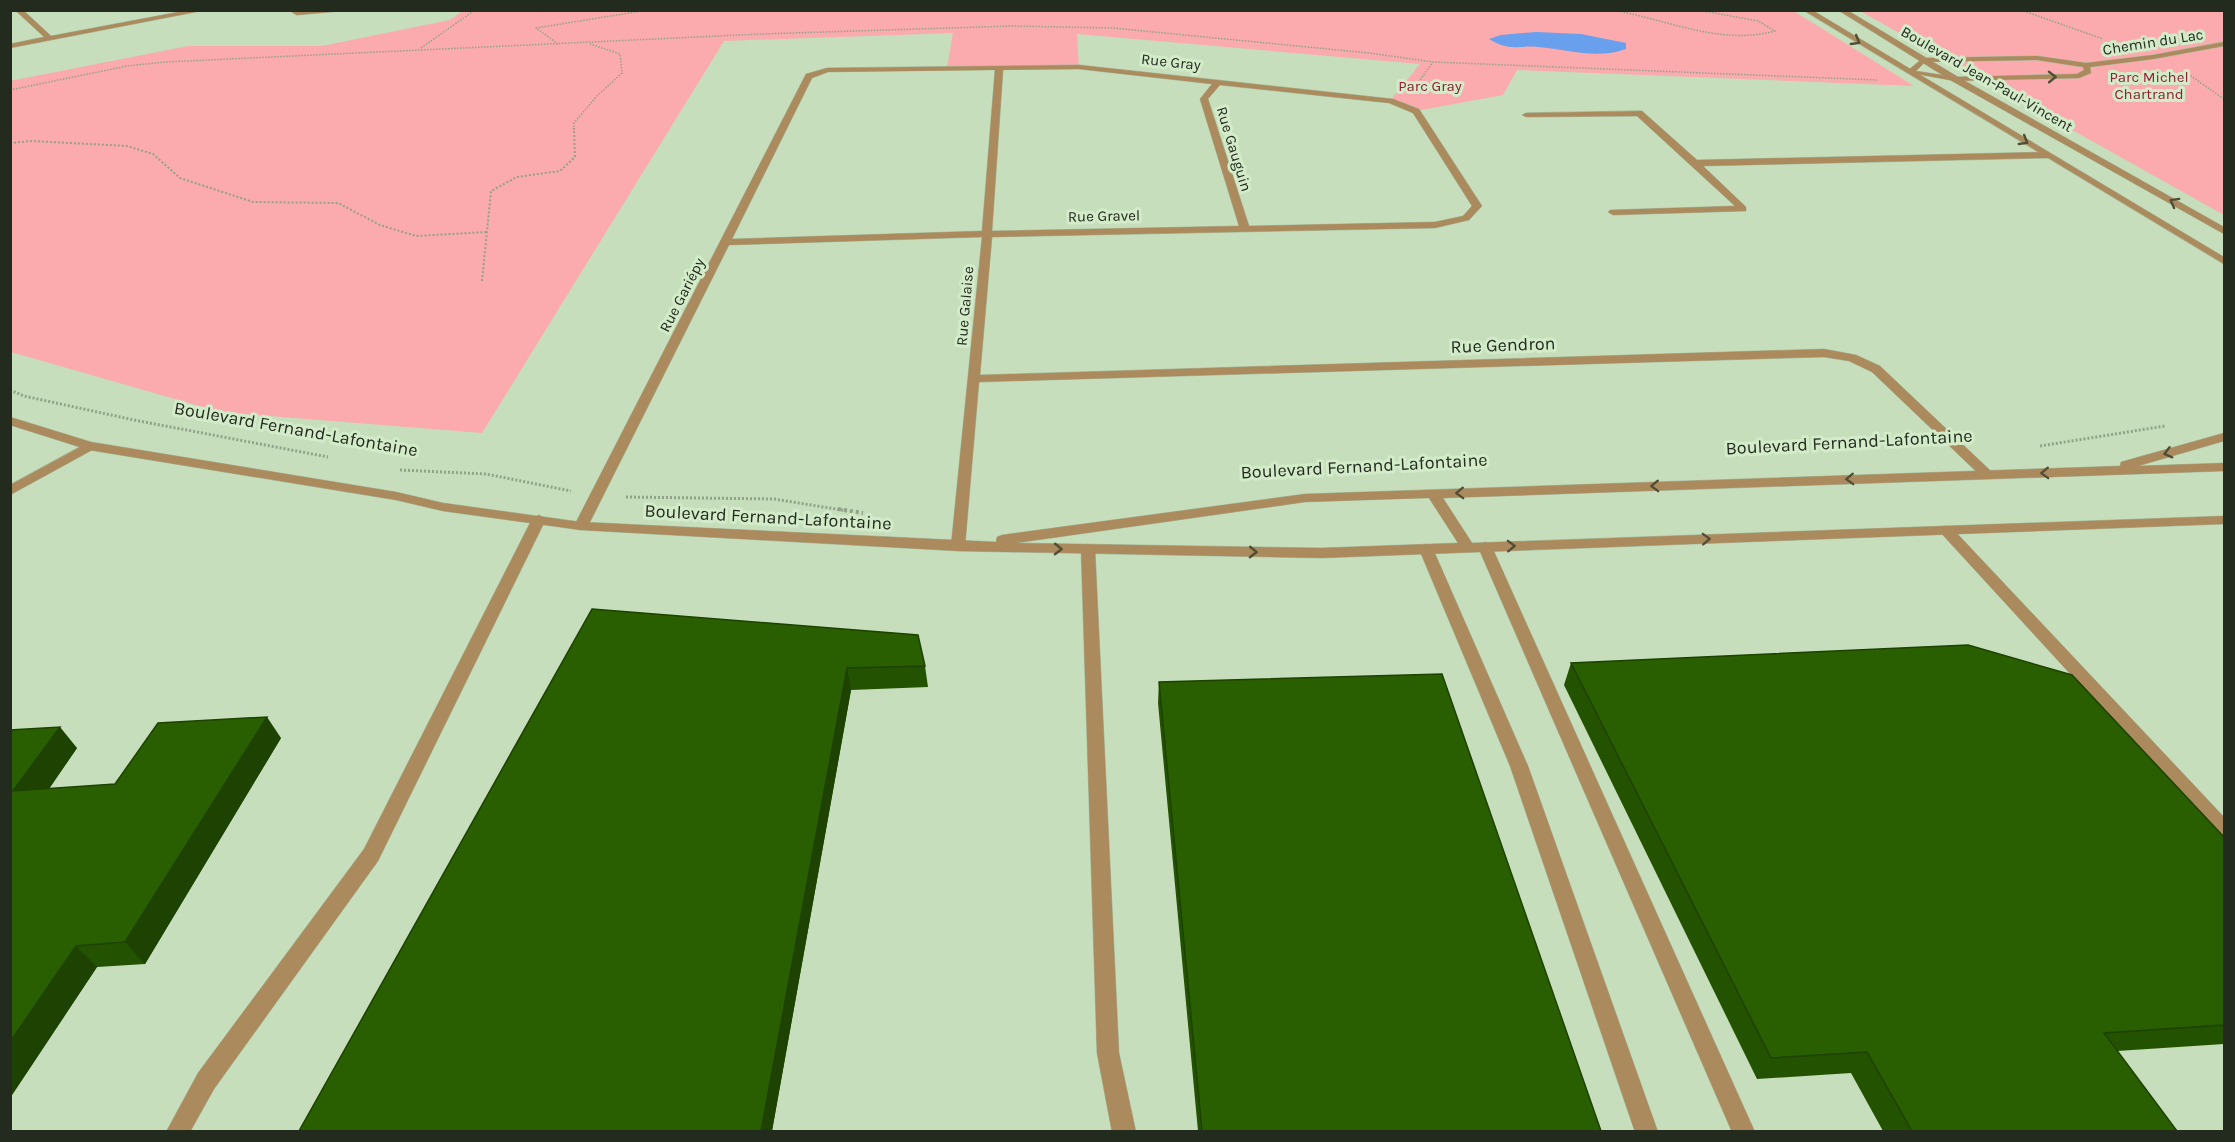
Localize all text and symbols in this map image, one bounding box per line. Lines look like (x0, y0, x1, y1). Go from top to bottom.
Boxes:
street label: Boulevard Jean-Paul-Vincent (1898, 22, 2077, 136)
street label: Chemin du Lac (2101, 25, 2205, 59)
one-way arrow (1850, 33, 1860, 45)
street label: Rue Gray (1140, 50, 1202, 74)
park label: Parc Michel Chartrand (2109, 68, 2189, 103)
one-way arrow (2047, 71, 2056, 83)
park label: Parc Gray (1398, 77, 1462, 95)
street label: Rue Gauguin (1213, 104, 1255, 194)
one-way arrow (2018, 133, 2028, 145)
one-way arrow (2169, 198, 2180, 209)
street label: Rue Gravel (1068, 206, 1140, 226)
street label: Rue Gariépy (656, 255, 708, 335)
street label: Rue Galaise (953, 265, 977, 347)
street label: Rue Gendron (1450, 332, 1556, 358)
street label: Boulevard Fernand-Lafontaine (172, 397, 420, 461)
street label: Boulevard Fernand-Lafontaine (1725, 425, 1973, 459)
one-way arrow (2163, 446, 2174, 458)
street label: Boulevard Fernand-Lafontaine (1240, 449, 1488, 483)
one-way arrow (2040, 467, 2049, 479)
one-way arrow (1846, 473, 1855, 486)
one-way arrow (1651, 480, 1660, 492)
one-way arrow (1456, 486, 1465, 499)
street label: Boulevard Fernand-Lafontaine (644, 500, 892, 534)
one-way arrow (1702, 533, 1711, 546)
one-way arrow (1507, 540, 1516, 553)
one-way arrow (1054, 542, 1063, 555)
one-way arrow (1249, 546, 1258, 558)

